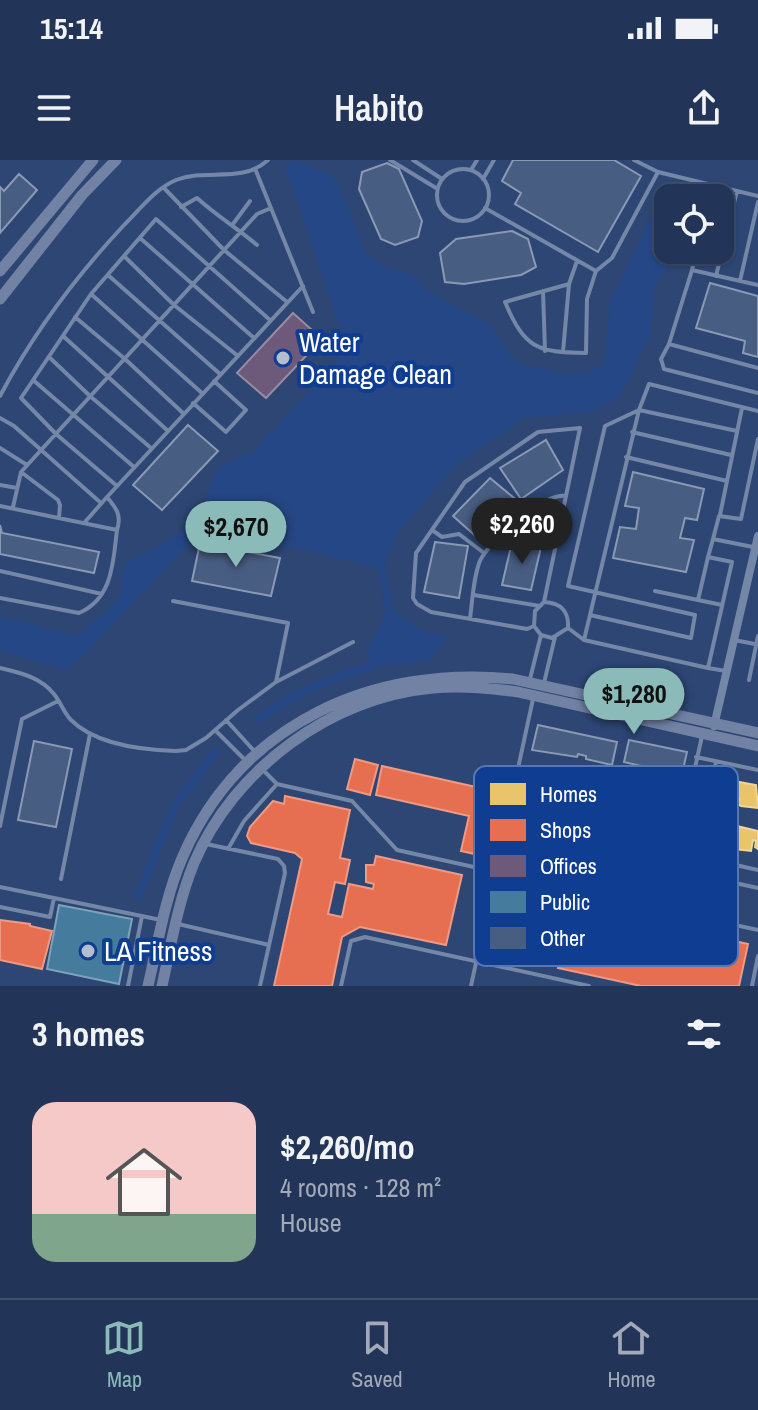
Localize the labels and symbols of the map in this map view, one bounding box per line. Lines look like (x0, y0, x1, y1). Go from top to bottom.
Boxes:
place label: Water Damage Clean (299, 323, 452, 393)
marker: Water Damage Clean (274, 349, 292, 367)
pin: $2,260 (457, 498, 587, 566)
pin: $2,670 (171, 501, 301, 569)
pin: $1,280 (569, 668, 699, 736)
legend (474, 766, 738, 966)
text: Homes (540, 779, 597, 809)
text: Shops (540, 815, 591, 845)
text: Offices (540, 851, 597, 881)
text: Public (540, 887, 590, 917)
text: Other (540, 923, 585, 953)
place label: LA Fitness (104, 932, 213, 970)
marker: LA Fitness (79, 942, 97, 960)

